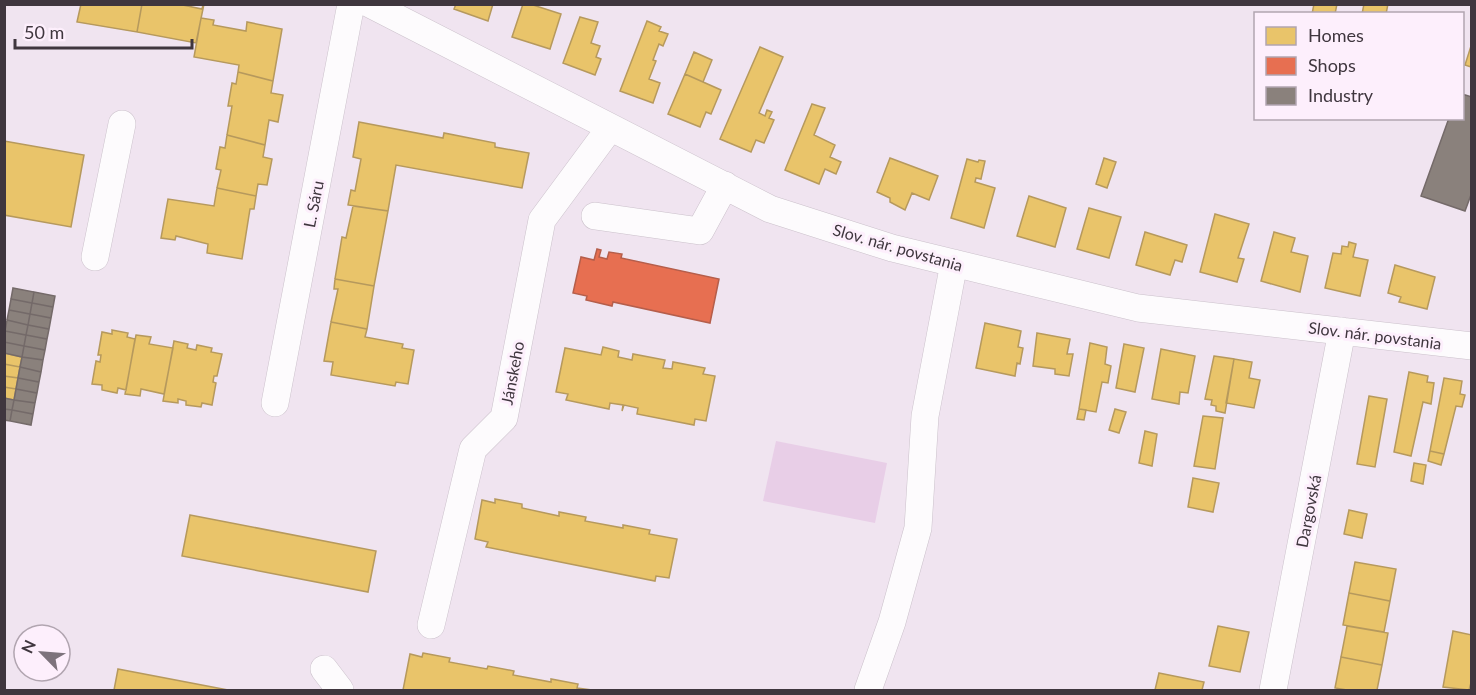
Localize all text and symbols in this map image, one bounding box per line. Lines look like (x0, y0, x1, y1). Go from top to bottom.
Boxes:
scale bar (15, 12, 192, 50)
legend (1254, 12, 1464, 120)
text: 50 m (24, 21, 64, 43)
text: Homes (1308, 24, 1364, 46)
text: Shops (1308, 54, 1356, 76)
text: Industry (1308, 84, 1374, 106)
street label: L. Sáru (299, 179, 327, 229)
street label: Slov. nár. povstania (831, 219, 965, 275)
street label: Slov. nár. povstania (1307, 317, 1443, 353)
street label: Jánskeho (497, 340, 527, 406)
street label: Dargovská (1292, 473, 1324, 549)
north arrow (12, 623, 72, 683)
text: N (17, 637, 39, 656)

